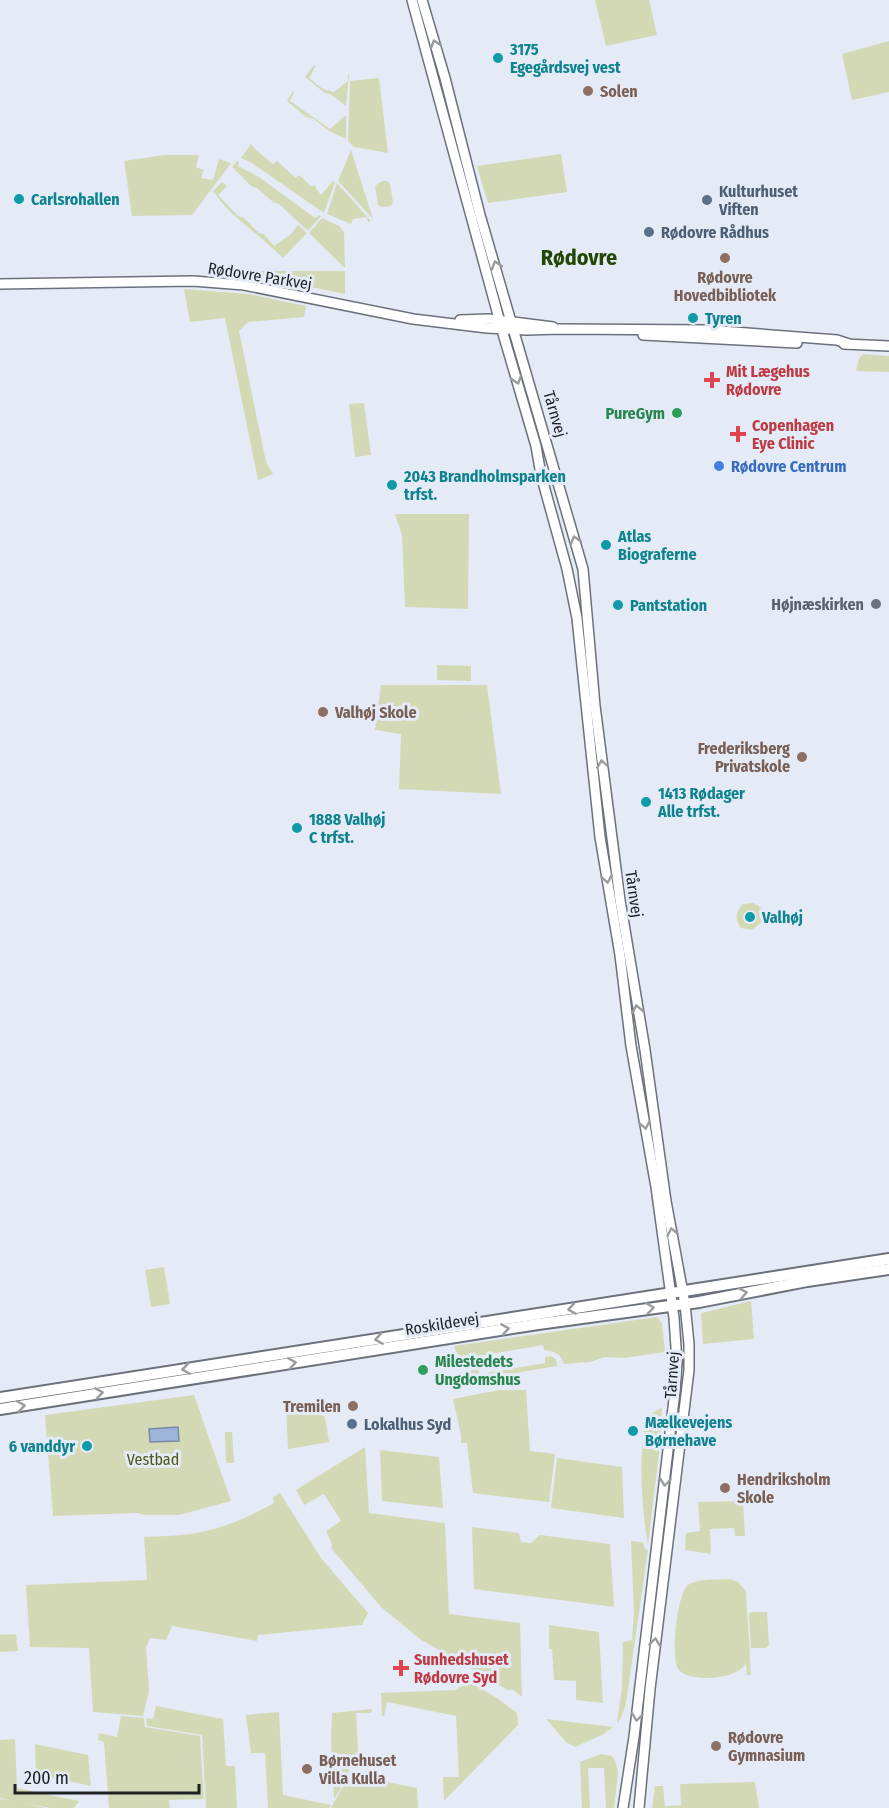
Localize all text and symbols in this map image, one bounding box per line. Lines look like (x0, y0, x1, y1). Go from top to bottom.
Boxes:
one-way arrow (430, 39, 442, 50)
place label: 3175 Egegårdsvej vest (509, 40, 621, 77)
marker: 3175 Egegårdsvej vest (491, 51, 505, 65)
place label: Solen (600, 82, 638, 101)
marker: Solen (581, 84, 595, 98)
place label: Kulturhuset Viften (718, 182, 798, 219)
place label: Carlsrohallen (31, 190, 120, 209)
marker: Carlsrohallen (12, 192, 26, 206)
marker: Kulturhuset Viften (700, 193, 714, 207)
place label: Rødovre Rådhus (661, 223, 769, 242)
marker: Rødovre Rådhus (642, 225, 656, 239)
district label: Rødovre (541, 244, 617, 271)
marker: Rødovre Hovedbibliotek (718, 251, 732, 265)
street label: Rødovre Parkvej (207, 258, 313, 294)
one-way arrow (490, 260, 503, 271)
place label: Rødovre Hovedbibliotek (674, 268, 777, 305)
place label: Tyren (705, 309, 742, 328)
marker: Tyren (686, 311, 700, 325)
place label: Mit Lægehus Rødovre (726, 362, 810, 399)
marker: Mit Lægehus Rødovre (703, 371, 721, 389)
one-way arrow (510, 374, 522, 385)
street label: Tårnvej (539, 389, 571, 439)
place label: PureGym (606, 404, 665, 423)
marker: PureGym (670, 406, 684, 420)
place label: Copenhagen Eye Clinic (752, 416, 834, 453)
marker: Copenhagen Eye Clinic (729, 425, 747, 443)
place label: Rødovre Centrum (731, 457, 846, 476)
marker: Rødovre Centrum (712, 459, 726, 473)
place label: 2043 Brandholmsparken trfst. (403, 467, 566, 504)
marker: 2043 Brandholmsparken trfst. (385, 478, 399, 492)
place label: Atlas Biograferne (617, 527, 697, 564)
one-way arrow (570, 535, 582, 545)
marker: Atlas Biograferne (599, 538, 613, 552)
place label: Højnæskirken (771, 595, 864, 614)
place label: Pantstation (630, 596, 707, 615)
marker: Højnæskirken (869, 597, 883, 611)
marker: Pantstation (611, 598, 625, 612)
place label: Valhøj Skole (334, 703, 417, 722)
marker: Valhøj Skole (316, 705, 330, 719)
place label: Frederiksberg Privatskole (698, 739, 790, 776)
marker: Frederiksberg Privatskole (795, 750, 809, 764)
one-way arrow (596, 760, 608, 769)
place label: 1413 Rødager Alle trfst. (657, 784, 745, 821)
marker: 1413 Rødager Alle trfst. (639, 795, 653, 809)
place label: 1888 Valhøj C trfst. (309, 810, 385, 847)
marker: 1888 Valhøj C trfst. (290, 821, 304, 835)
street label: Tårnvej (621, 869, 647, 919)
one-way arrow (600, 874, 613, 884)
place label: Valhøj (761, 908, 803, 927)
marker: Valhøj (743, 910, 757, 924)
one-way arrow (631, 1004, 644, 1014)
one-way arrow (638, 1119, 651, 1129)
one-way arrow (666, 1228, 679, 1238)
one-way arrow (737, 1287, 747, 1300)
one-way arrow (567, 1302, 576, 1314)
one-way arrow (645, 1302, 654, 1315)
street label: Roskildevej (404, 1309, 480, 1339)
one-way arrow (500, 1324, 510, 1336)
one-way arrow (374, 1332, 384, 1344)
street label: Tårnvej (661, 1351, 683, 1399)
place label: Milestedets Ungdomshus (435, 1352, 521, 1389)
one-way arrow (287, 1357, 296, 1369)
one-way arrow (182, 1363, 191, 1375)
marker: Milestedets Ungdomshus (416, 1363, 430, 1377)
one-way arrow (94, 1388, 104, 1400)
place label: Tremilen (283, 1397, 341, 1416)
marker: Tremilen (346, 1399, 360, 1413)
one-way arrow (16, 1400, 25, 1412)
place label: Mælkevejens Børnehave (645, 1413, 732, 1450)
place label: Lokalhus Syd (364, 1415, 451, 1434)
marker: Lokalhus Syd (345, 1417, 359, 1431)
marker: Mælkevejens Børnehave (626, 1424, 640, 1438)
place label: 6 vanddyr (9, 1437, 75, 1456)
marker: 6 vanddyr (80, 1439, 94, 1453)
park label: Vestbad (127, 1450, 179, 1469)
place label: Hendriksholm Skole (737, 1470, 830, 1507)
one-way arrow (659, 1477, 672, 1486)
marker: Hendriksholm Skole (718, 1481, 732, 1495)
one-way arrow (648, 1637, 661, 1646)
place label: Sunhedshuset Rødovre Syd (414, 1650, 509, 1687)
marker: Sunhedshuset Rødovre Syd (392, 1659, 410, 1677)
one-way arrow (631, 1712, 643, 1721)
place label: Rødovre Gymnasium (728, 1728, 805, 1765)
marker: Rødovre Gymnasium (709, 1739, 723, 1753)
place label: Børnehuset Villa Kulla (318, 1751, 397, 1788)
scale bar (15, 1757, 200, 1795)
marker: Børnehuset Villa Kulla (300, 1762, 314, 1776)
text: 200 m (24, 1767, 69, 1789)

